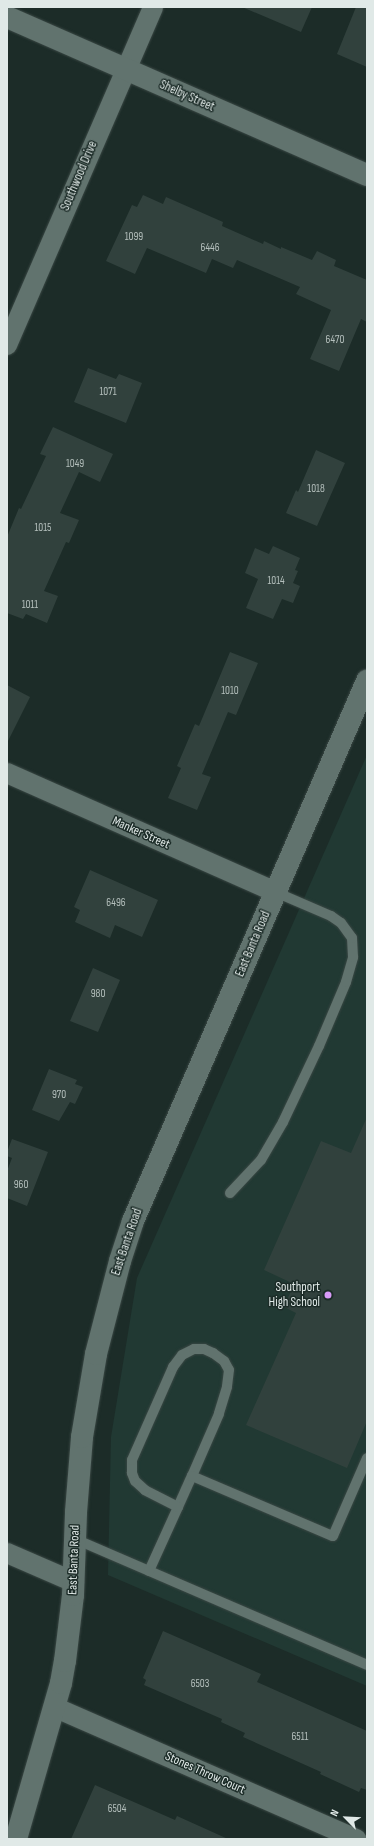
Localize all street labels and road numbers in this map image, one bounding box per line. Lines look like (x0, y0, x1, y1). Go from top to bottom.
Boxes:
street label: Shelby Street (157, 77, 217, 115)
street label: Southwood Drive (57, 139, 101, 213)
street label: Manker Street (110, 813, 172, 853)
street label: East Banta Road (232, 909, 274, 979)
street label: East Banta Road (108, 1206, 146, 1278)
street label: East Banta Road (65, 1525, 83, 1595)
street label: Stones Throw Court (162, 1748, 248, 1798)

